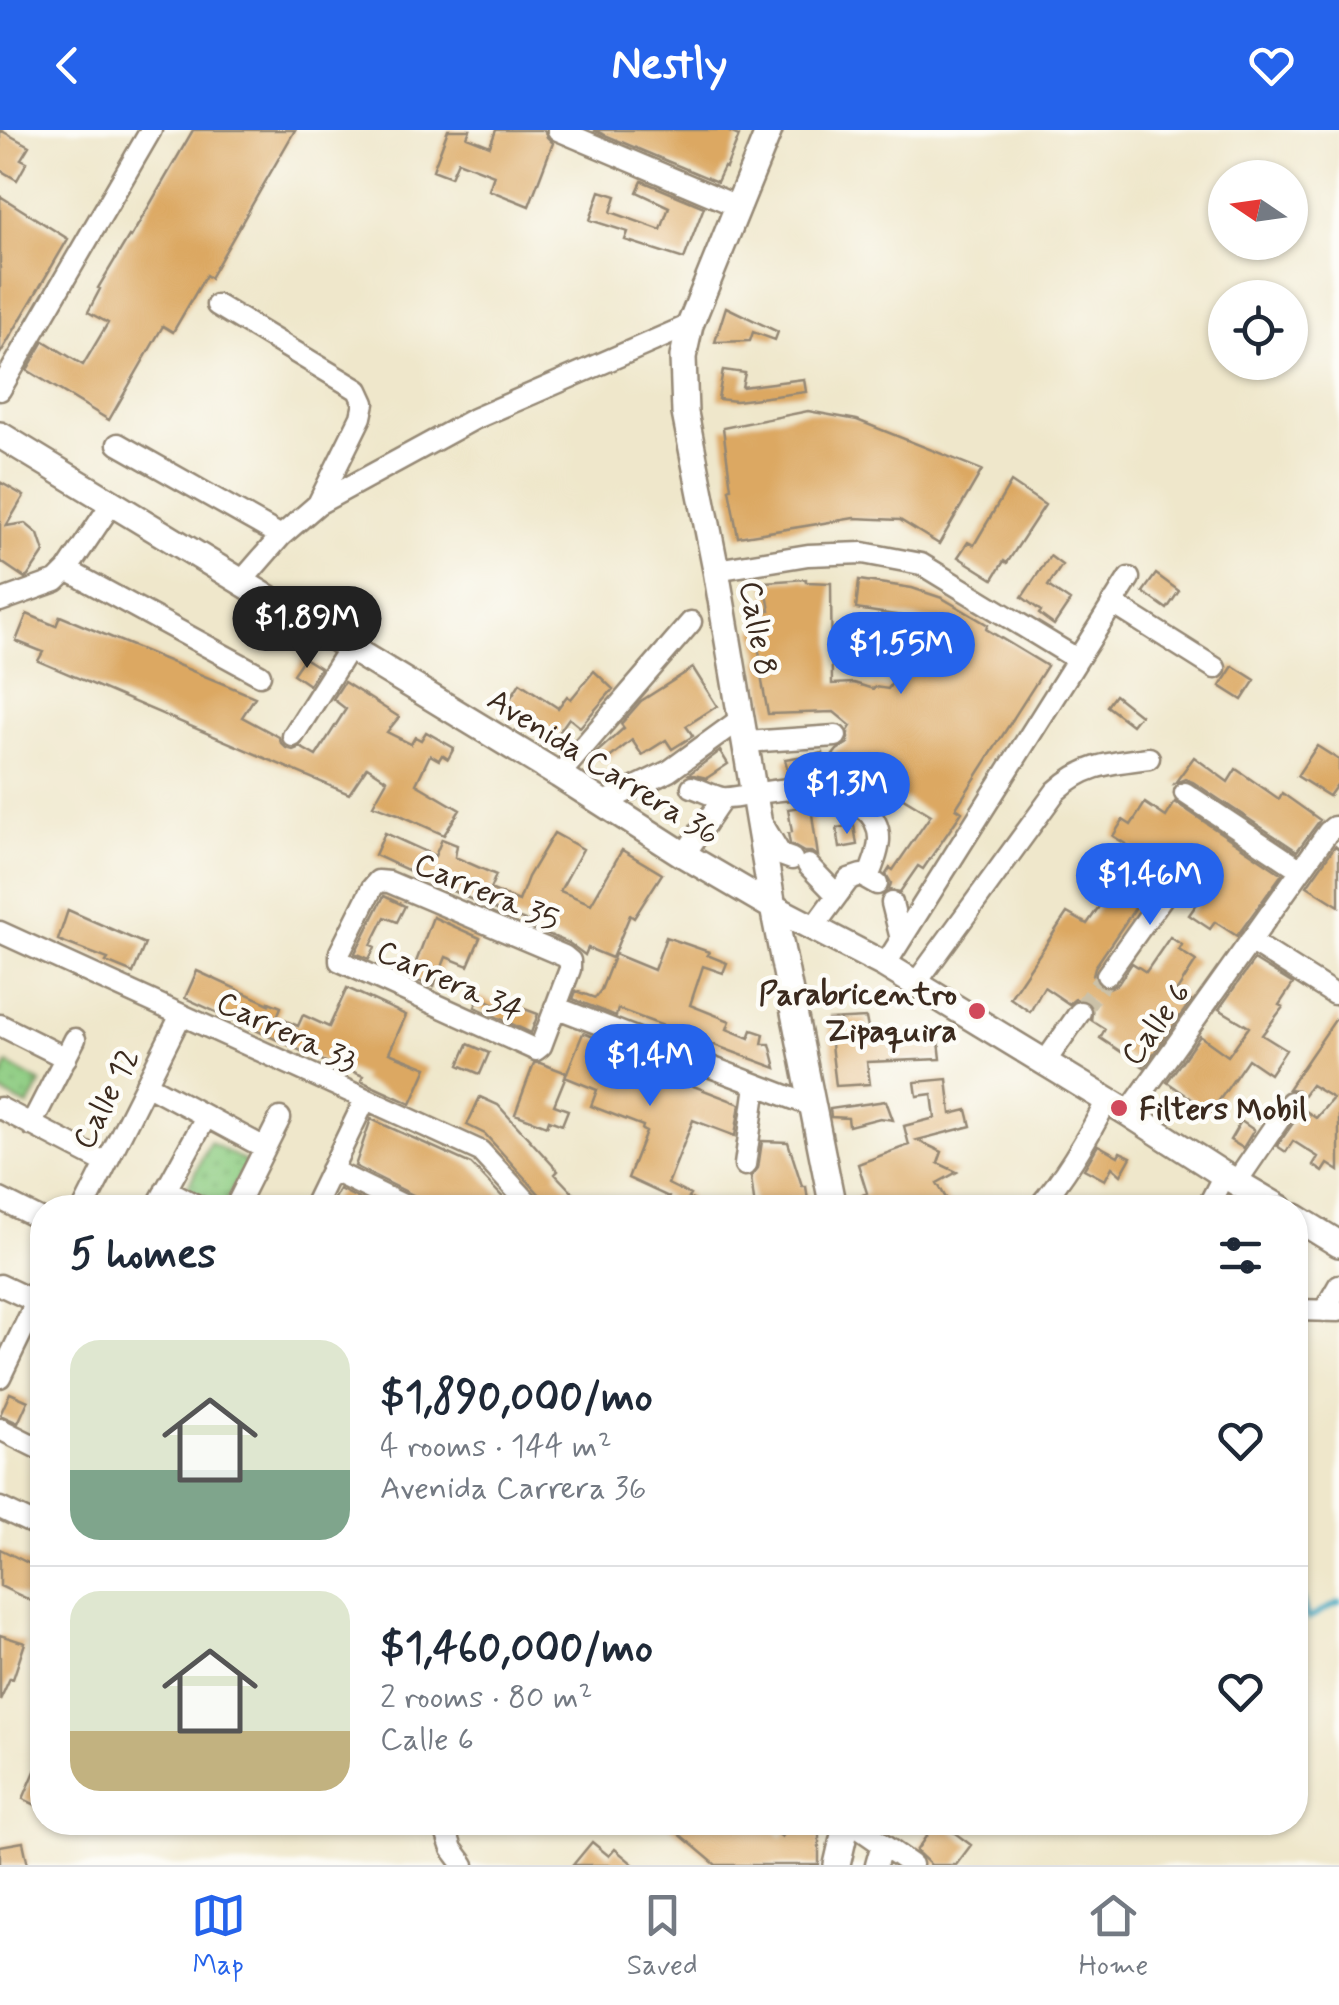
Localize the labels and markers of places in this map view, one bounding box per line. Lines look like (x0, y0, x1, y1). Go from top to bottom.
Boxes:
pin: $1.89M (226, 586, 388, 671)
pin: $1.55M (820, 612, 982, 697)
pin: $1.3M (777, 752, 917, 837)
pin: $1.46M (1069, 843, 1231, 928)
place label: Parabricentro Zipaquira (759, 974, 957, 1054)
marker: Parabricentro Zipaquira (966, 1000, 988, 1022)
pin: $1.4M (580, 1024, 720, 1109)
place label: Filters Mobil (1139, 1089, 1307, 1131)
marker: Filters Mobil (1108, 1097, 1130, 1119)

